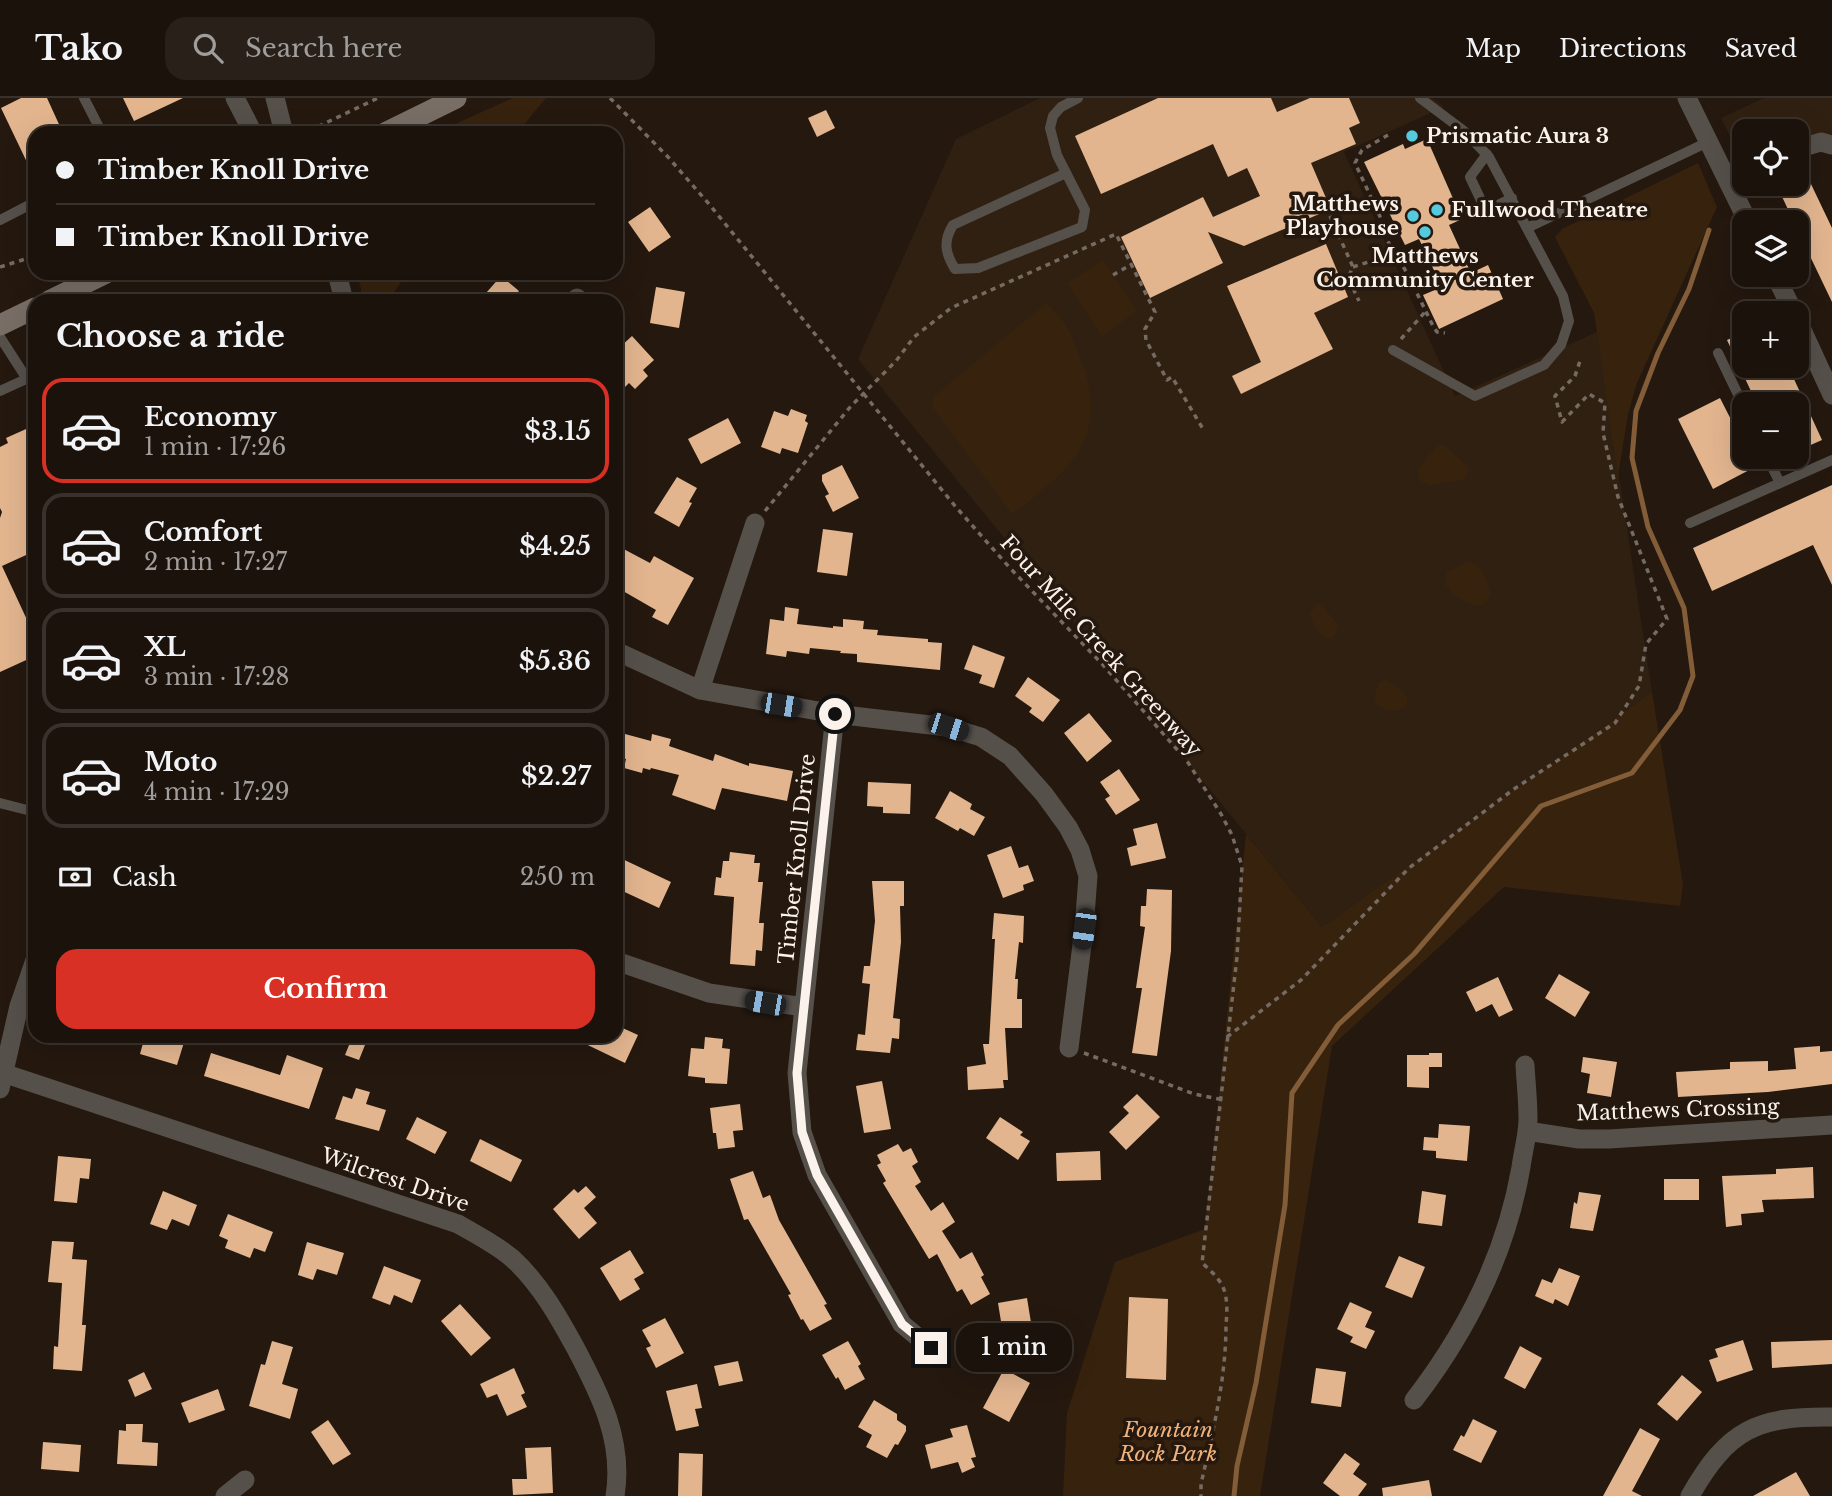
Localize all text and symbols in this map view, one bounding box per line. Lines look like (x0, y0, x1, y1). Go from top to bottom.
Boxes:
search box (165, 17, 655, 80)
text: Tako (35, 28, 123, 69)
icon: search (189, 29, 227, 67)
text: Search here (245, 32, 402, 64)
text: Map (1465, 34, 1521, 63)
text: Directions (1559, 34, 1687, 63)
text: Saved (1725, 34, 1797, 63)
map controls (1732, 119, 1809, 469)
button: locate (1732, 119, 1809, 196)
place label: Prismatic Aura 3 (1426, 123, 1609, 149)
marker: Prismatic Aura 3 (1404, 128, 1420, 144)
text: Timber Knoll Drive (98, 154, 369, 186)
place label: Matthews Playhouse (1286, 191, 1399, 241)
place label: Fullwood Theatre (1451, 197, 1648, 223)
marker: Fullwood Theatre (1429, 202, 1445, 218)
marker: Matthews Playhouse (1405, 208, 1421, 224)
button: layers (1732, 210, 1809, 287)
text: Timber Knoll Drive (98, 221, 369, 253)
marker: Matthews Community Center (1417, 224, 1433, 240)
place label: Matthews Community Center (1316, 243, 1534, 293)
button: + (1732, 301, 1809, 378)
text: Choose a ride (56, 316, 285, 356)
button: − (1732, 392, 1809, 469)
icon: car (60, 399, 123, 462)
text: Economy (144, 401, 277, 433)
text: $3.15 (525, 415, 591, 447)
text: 1 min · 17:26 (144, 433, 286, 461)
icon: car (60, 514, 123, 577)
text: Comfort (144, 516, 262, 548)
text: $4.25 (519, 530, 591, 562)
street label: Four Mile Creek Greenway (995, 530, 1208, 763)
text: 2 min · 17:27 (144, 548, 287, 576)
icon: car (60, 629, 123, 692)
text: XL (144, 631, 186, 663)
text: $5.36 (519, 645, 591, 677)
text: 3 min · 17:28 (144, 663, 289, 691)
car (759, 691, 804, 719)
route start (819, 698, 851, 730)
car (925, 711, 972, 743)
icon: car (60, 744, 123, 807)
text: Moto (144, 746, 217, 778)
street label: Timber Knoll Drive (773, 753, 821, 965)
text: $2.27 (521, 760, 591, 792)
text: 4 min · 17:29 (144, 778, 290, 806)
icon: cash (56, 858, 94, 896)
text: Cash (112, 861, 177, 893)
text: 250 m (520, 863, 595, 891)
car (1071, 907, 1098, 951)
button: Confirm (56, 949, 595, 1029)
car (743, 989, 788, 1017)
street label: Matthews Crossing (1576, 1093, 1781, 1127)
street label: Wilcrest Drive (316, 1142, 473, 1218)
callout: 1 min (956, 1324, 1071, 1372)
route end (915, 1332, 947, 1364)
text: 1 min (981, 1333, 1047, 1361)
park label: Fountain Rock Park (1118, 1417, 1217, 1467)

